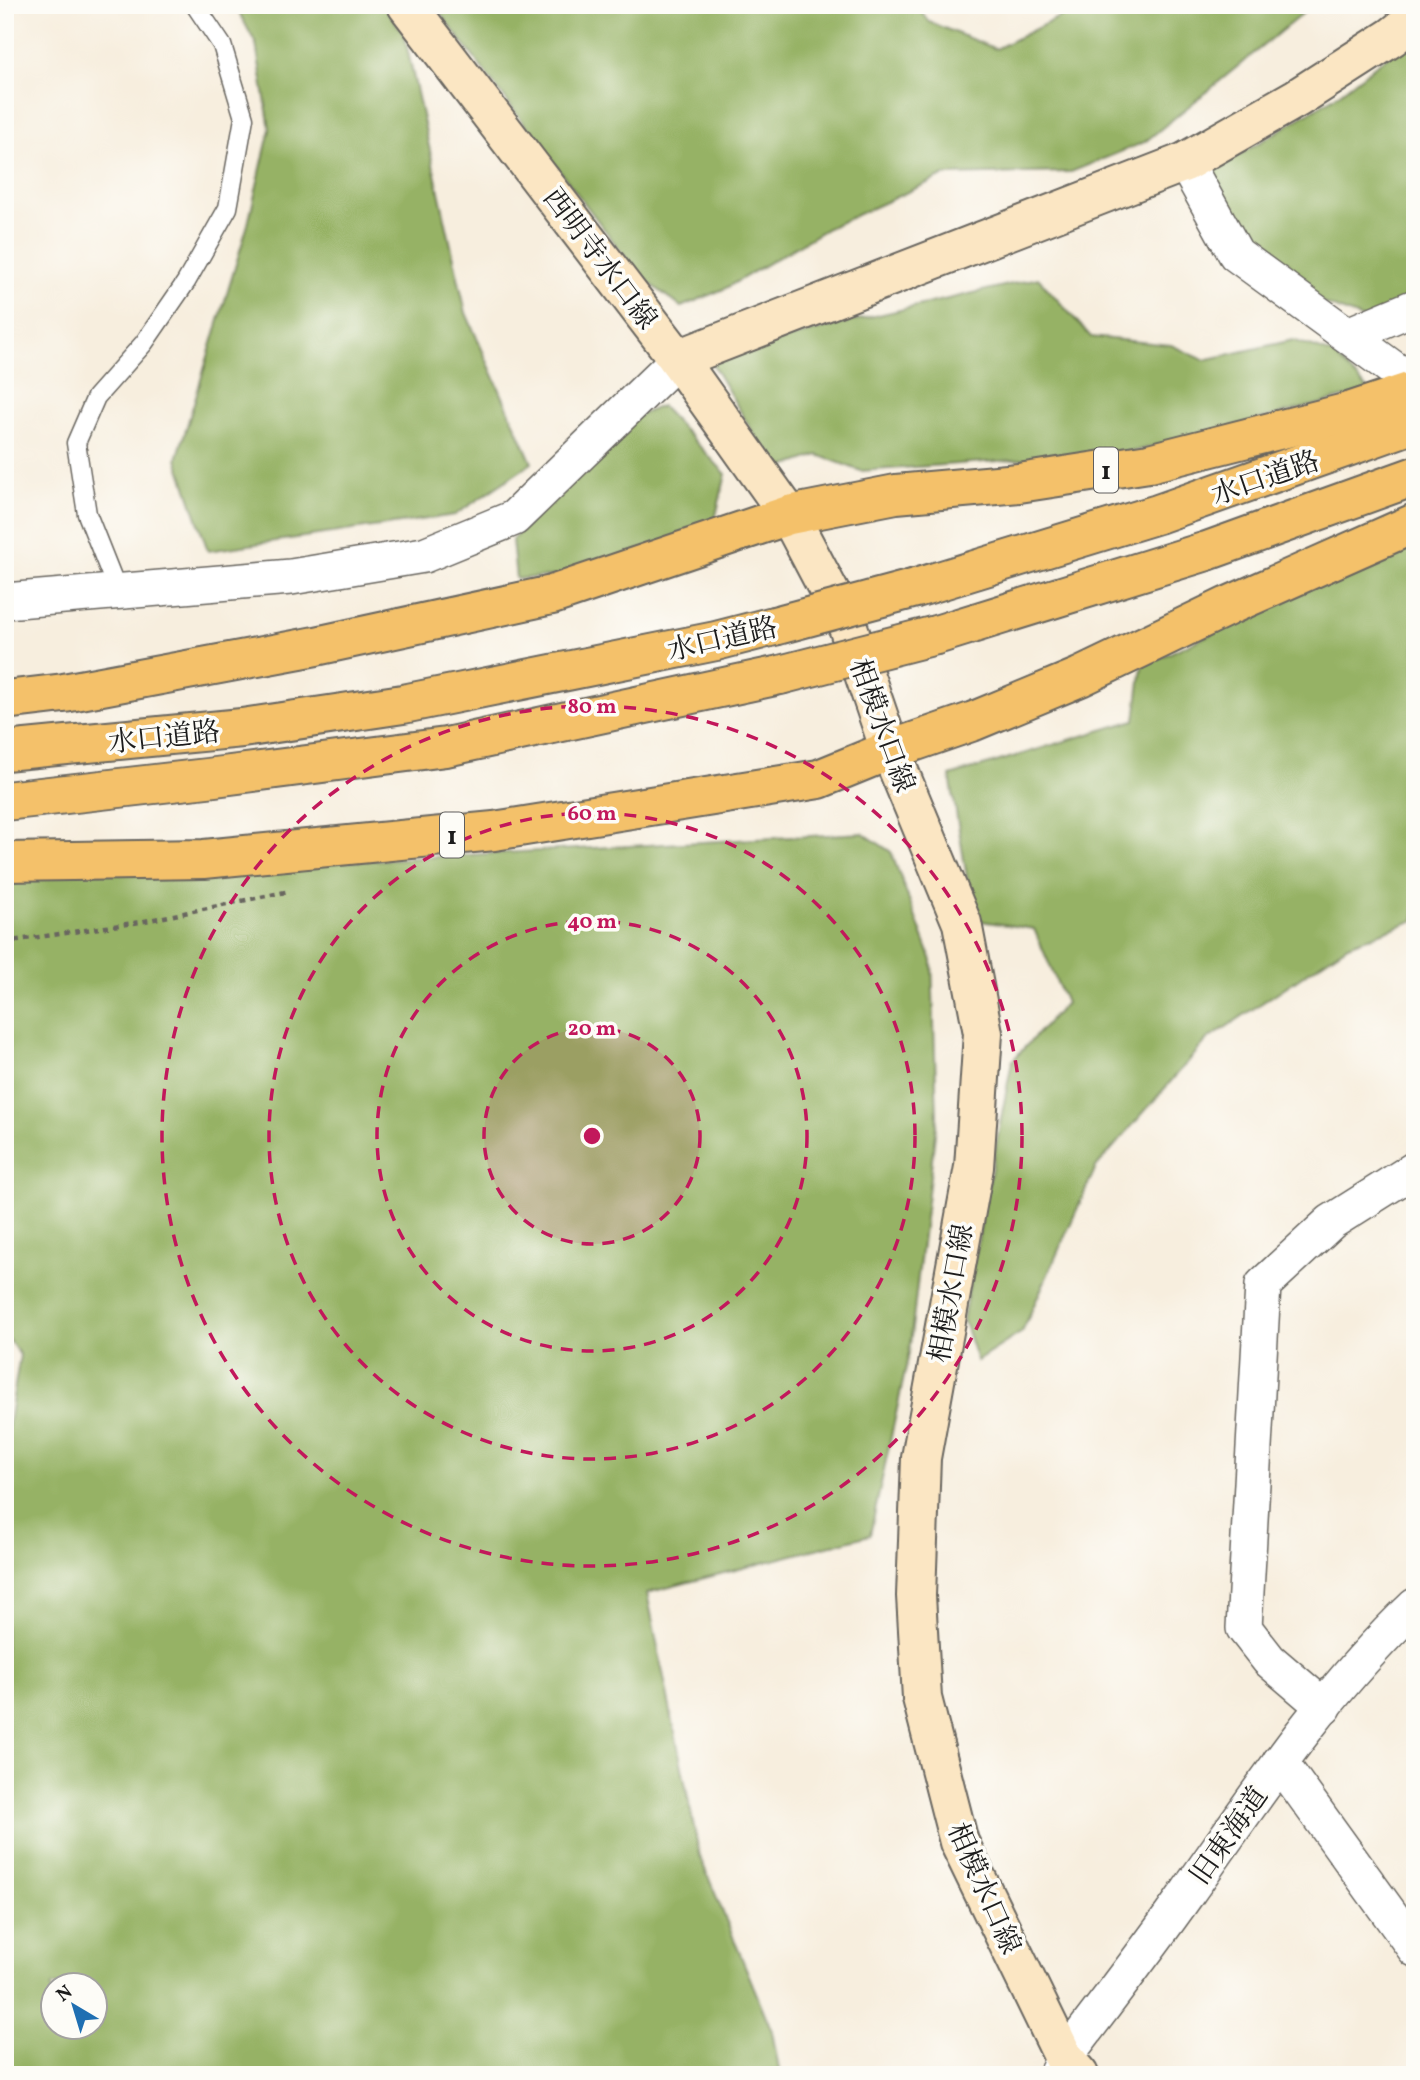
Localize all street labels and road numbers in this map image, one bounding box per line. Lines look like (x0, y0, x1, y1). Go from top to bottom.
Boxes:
street label: 西明寺水口線 (533, 181, 665, 338)
street label: 水口道路 (1207, 443, 1325, 516)
road number: 1 (1094, 447, 1118, 492)
street label: 水口道路 (664, 609, 782, 672)
street label: 相模水口線 (838, 653, 923, 798)
street label: 水口道路 (107, 713, 222, 764)
road number: 1 (440, 813, 464, 858)
street label: 相模水口線 (921, 1221, 984, 1366)
street label: 旧東海道 (1182, 1779, 1278, 1893)
street label: 相模水口線 (936, 1817, 1029, 1961)

